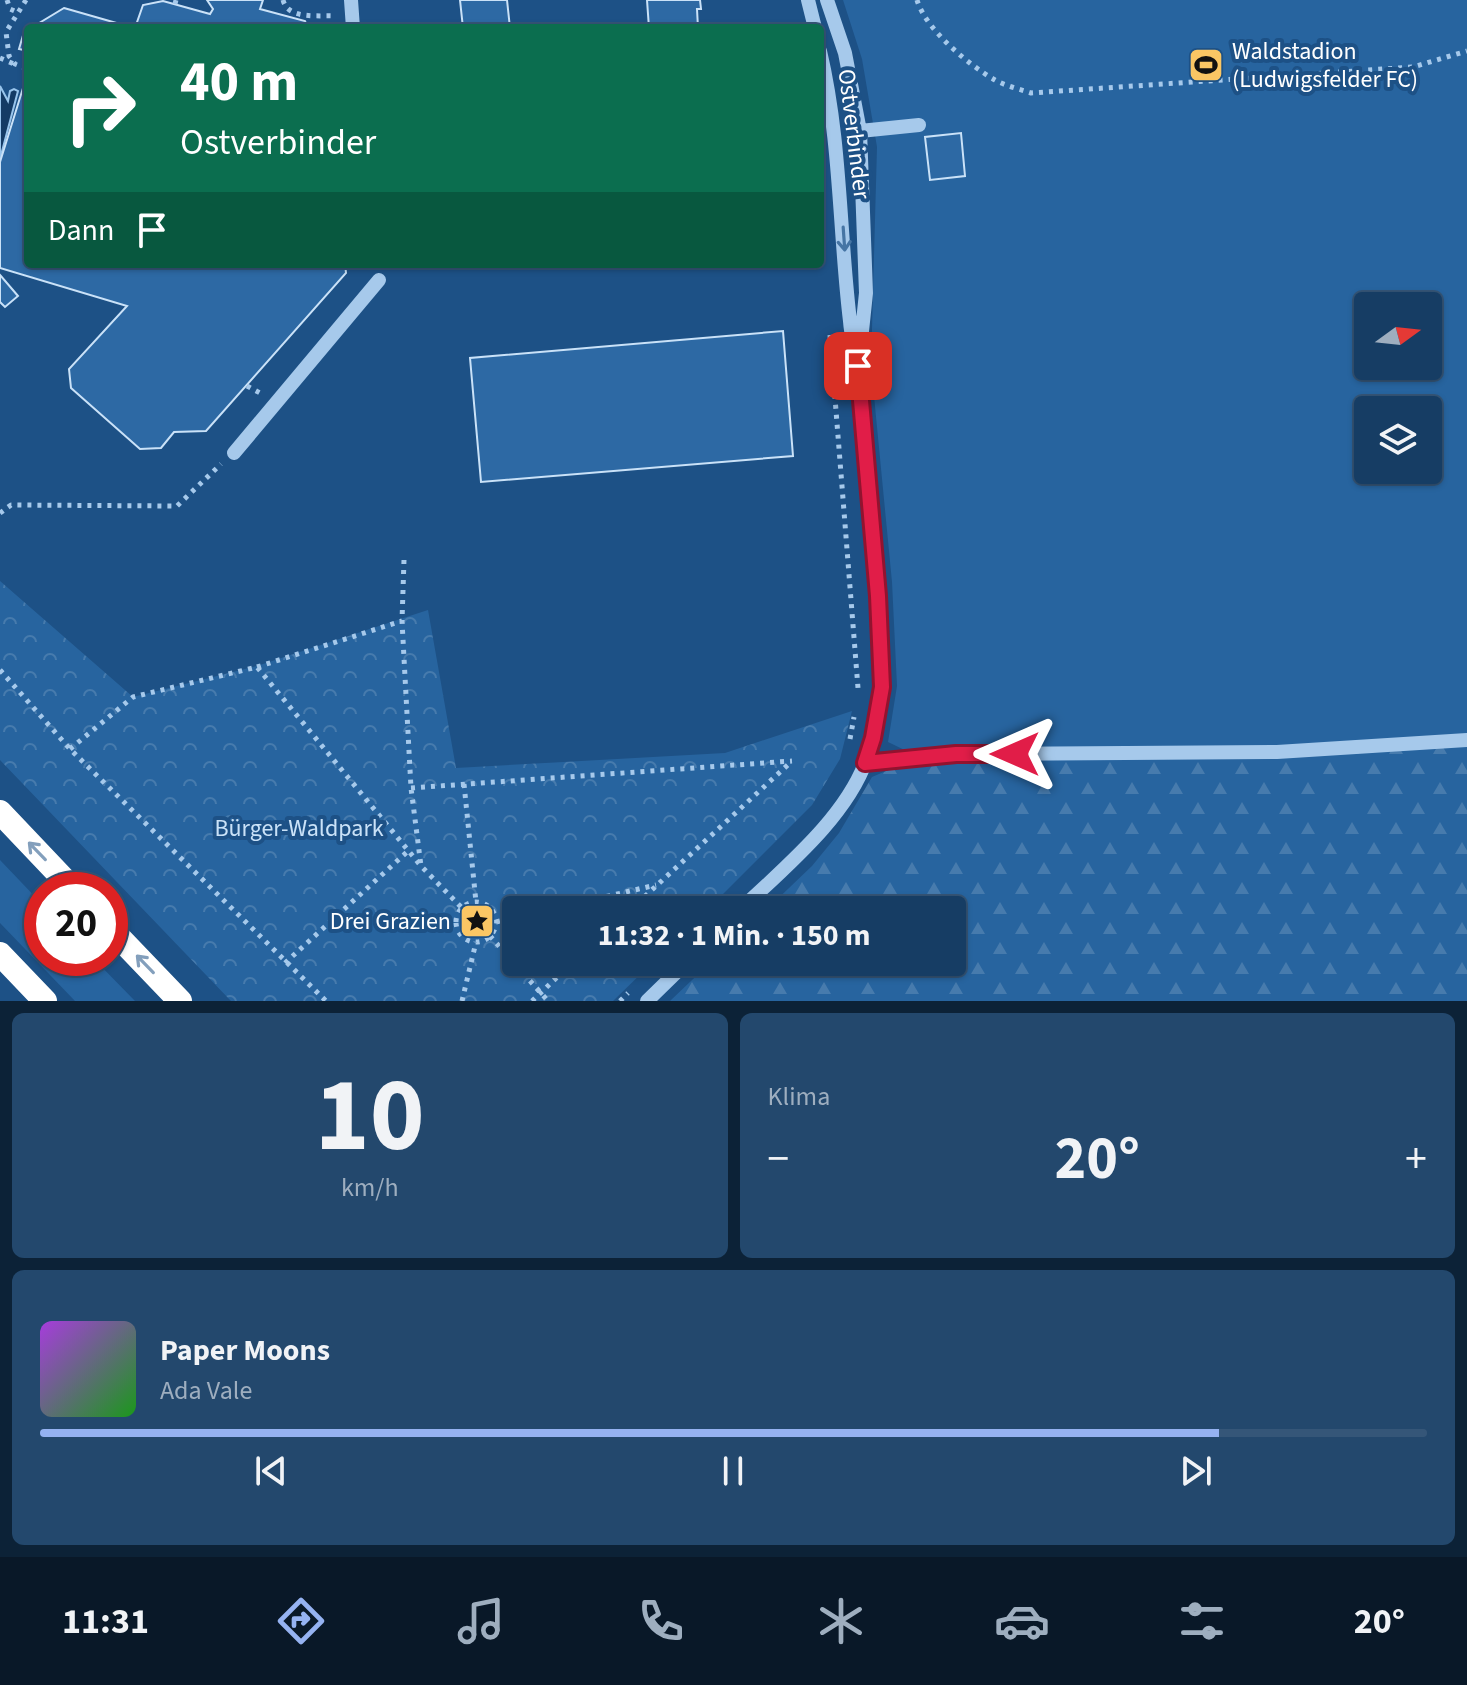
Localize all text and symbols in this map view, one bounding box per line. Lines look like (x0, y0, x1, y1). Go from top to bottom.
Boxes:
place label: Waldstadion (Ludwigsfelder FC) (1232, 34, 1418, 97)
text: 40 m (180, 43, 298, 122)
sports icon: Waldstadion (Ludwigsfelder FC) (1187, 46, 1225, 84)
icon: right (48, 56, 152, 160)
street label: Ostverbinder (829, 67, 879, 202)
text: Ostverbinder (180, 117, 376, 168)
icon: arrive (130, 208, 174, 252)
text: Dann (48, 209, 114, 252)
one-way arrow (837, 225, 852, 252)
north arrow (1354, 292, 1442, 380)
map controls (1354, 292, 1442, 484)
pin (824, 332, 892, 400)
icon: arrive (836, 344, 880, 388)
button: layers (1354, 396, 1442, 484)
position arrow (973, 712, 1057, 796)
park label: Bürger-Waldpark (214, 811, 384, 846)
one-way arrow (28, 842, 47, 861)
speed limit sign: 20 (24, 872, 128, 976)
place icon: Drei Grazien (458, 902, 496, 940)
place label: Drei Grazien (330, 904, 451, 939)
text: 11:32 · 1 Min. · 150 m (598, 914, 870, 957)
one-way arrow (136, 955, 155, 974)
text: 10 (315, 1043, 425, 1191)
text: Klima (768, 1078, 830, 1115)
text: 20° (1055, 1117, 1140, 1202)
text: − (768, 1128, 789, 1191)
text: + (1405, 1128, 1427, 1191)
text: km/h (341, 1169, 399, 1206)
text: Paper Moons (160, 1329, 330, 1372)
text: Ada Vale (160, 1372, 252, 1409)
icon: previous (249, 1449, 293, 1493)
icon: pause (711, 1449, 755, 1493)
icon: next (1174, 1449, 1218, 1493)
icon: directions (273, 1593, 329, 1649)
icon: music (453, 1593, 509, 1649)
icon: phone (633, 1593, 689, 1649)
icon: climate (813, 1593, 869, 1649)
icon: car (994, 1593, 1050, 1649)
icon: filters (1174, 1593, 1230, 1649)
text: 11:31 (62, 1596, 149, 1647)
text: 20° (1354, 1596, 1405, 1647)

